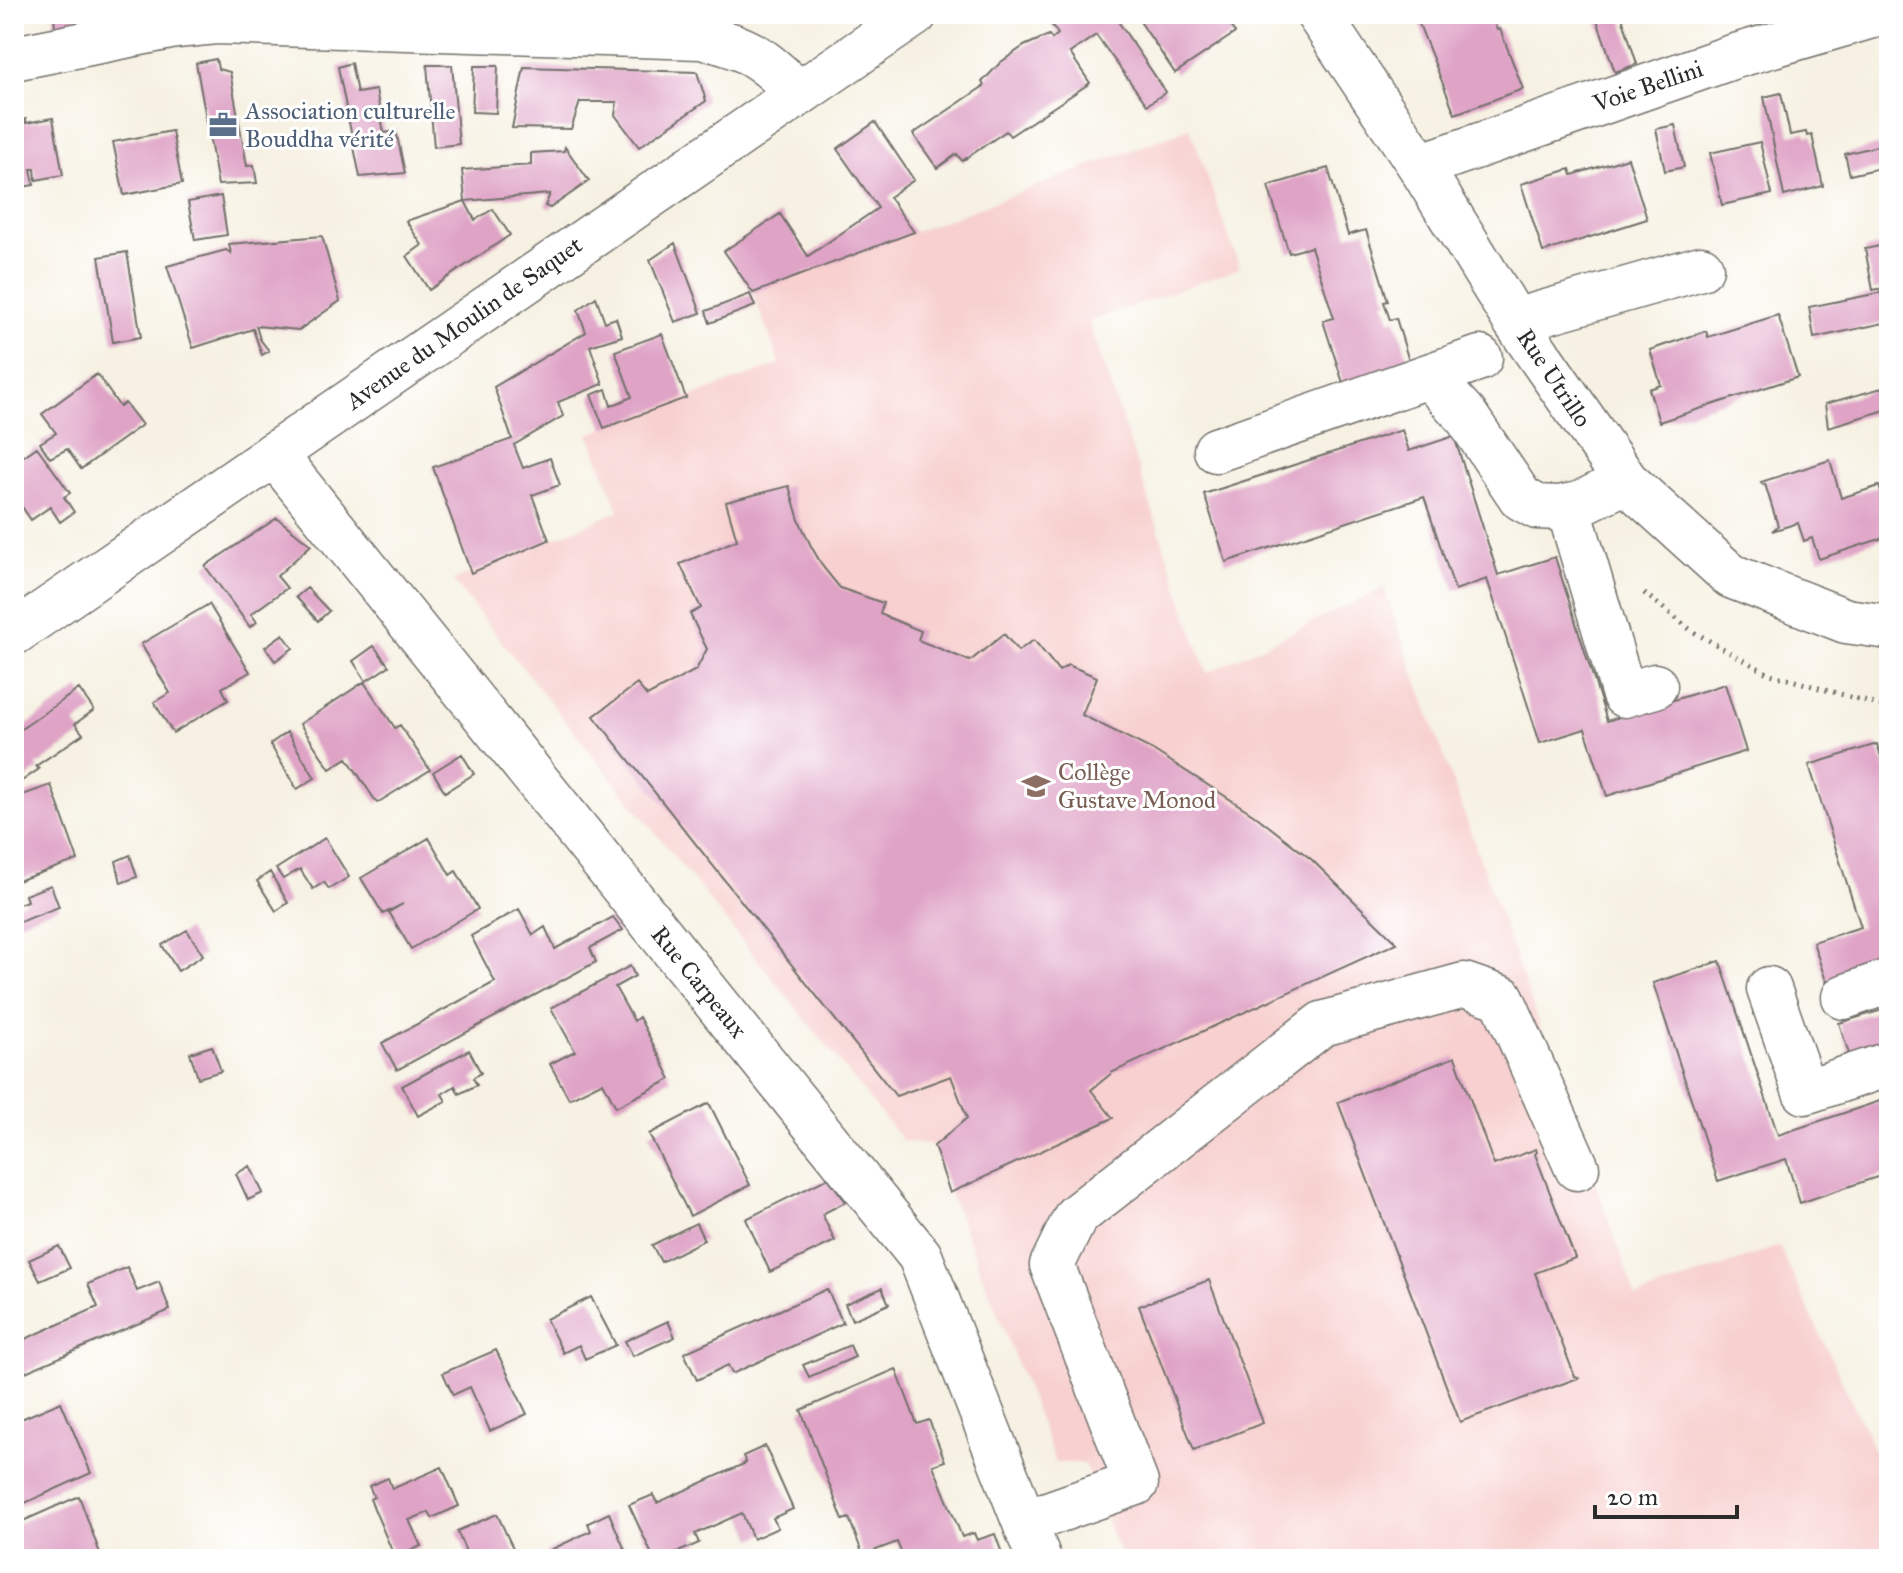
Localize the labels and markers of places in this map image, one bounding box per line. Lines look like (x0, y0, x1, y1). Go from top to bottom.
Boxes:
place label: Association culturelle Bouddha vérité (244, 96, 456, 154)
office icon: Association culturelle Bouddha vérité (208, 110, 238, 140)
place label: Collège Gustave Monod (1058, 757, 1216, 815)
school or university icon: Collège Gustave Monod (1021, 771, 1051, 801)

